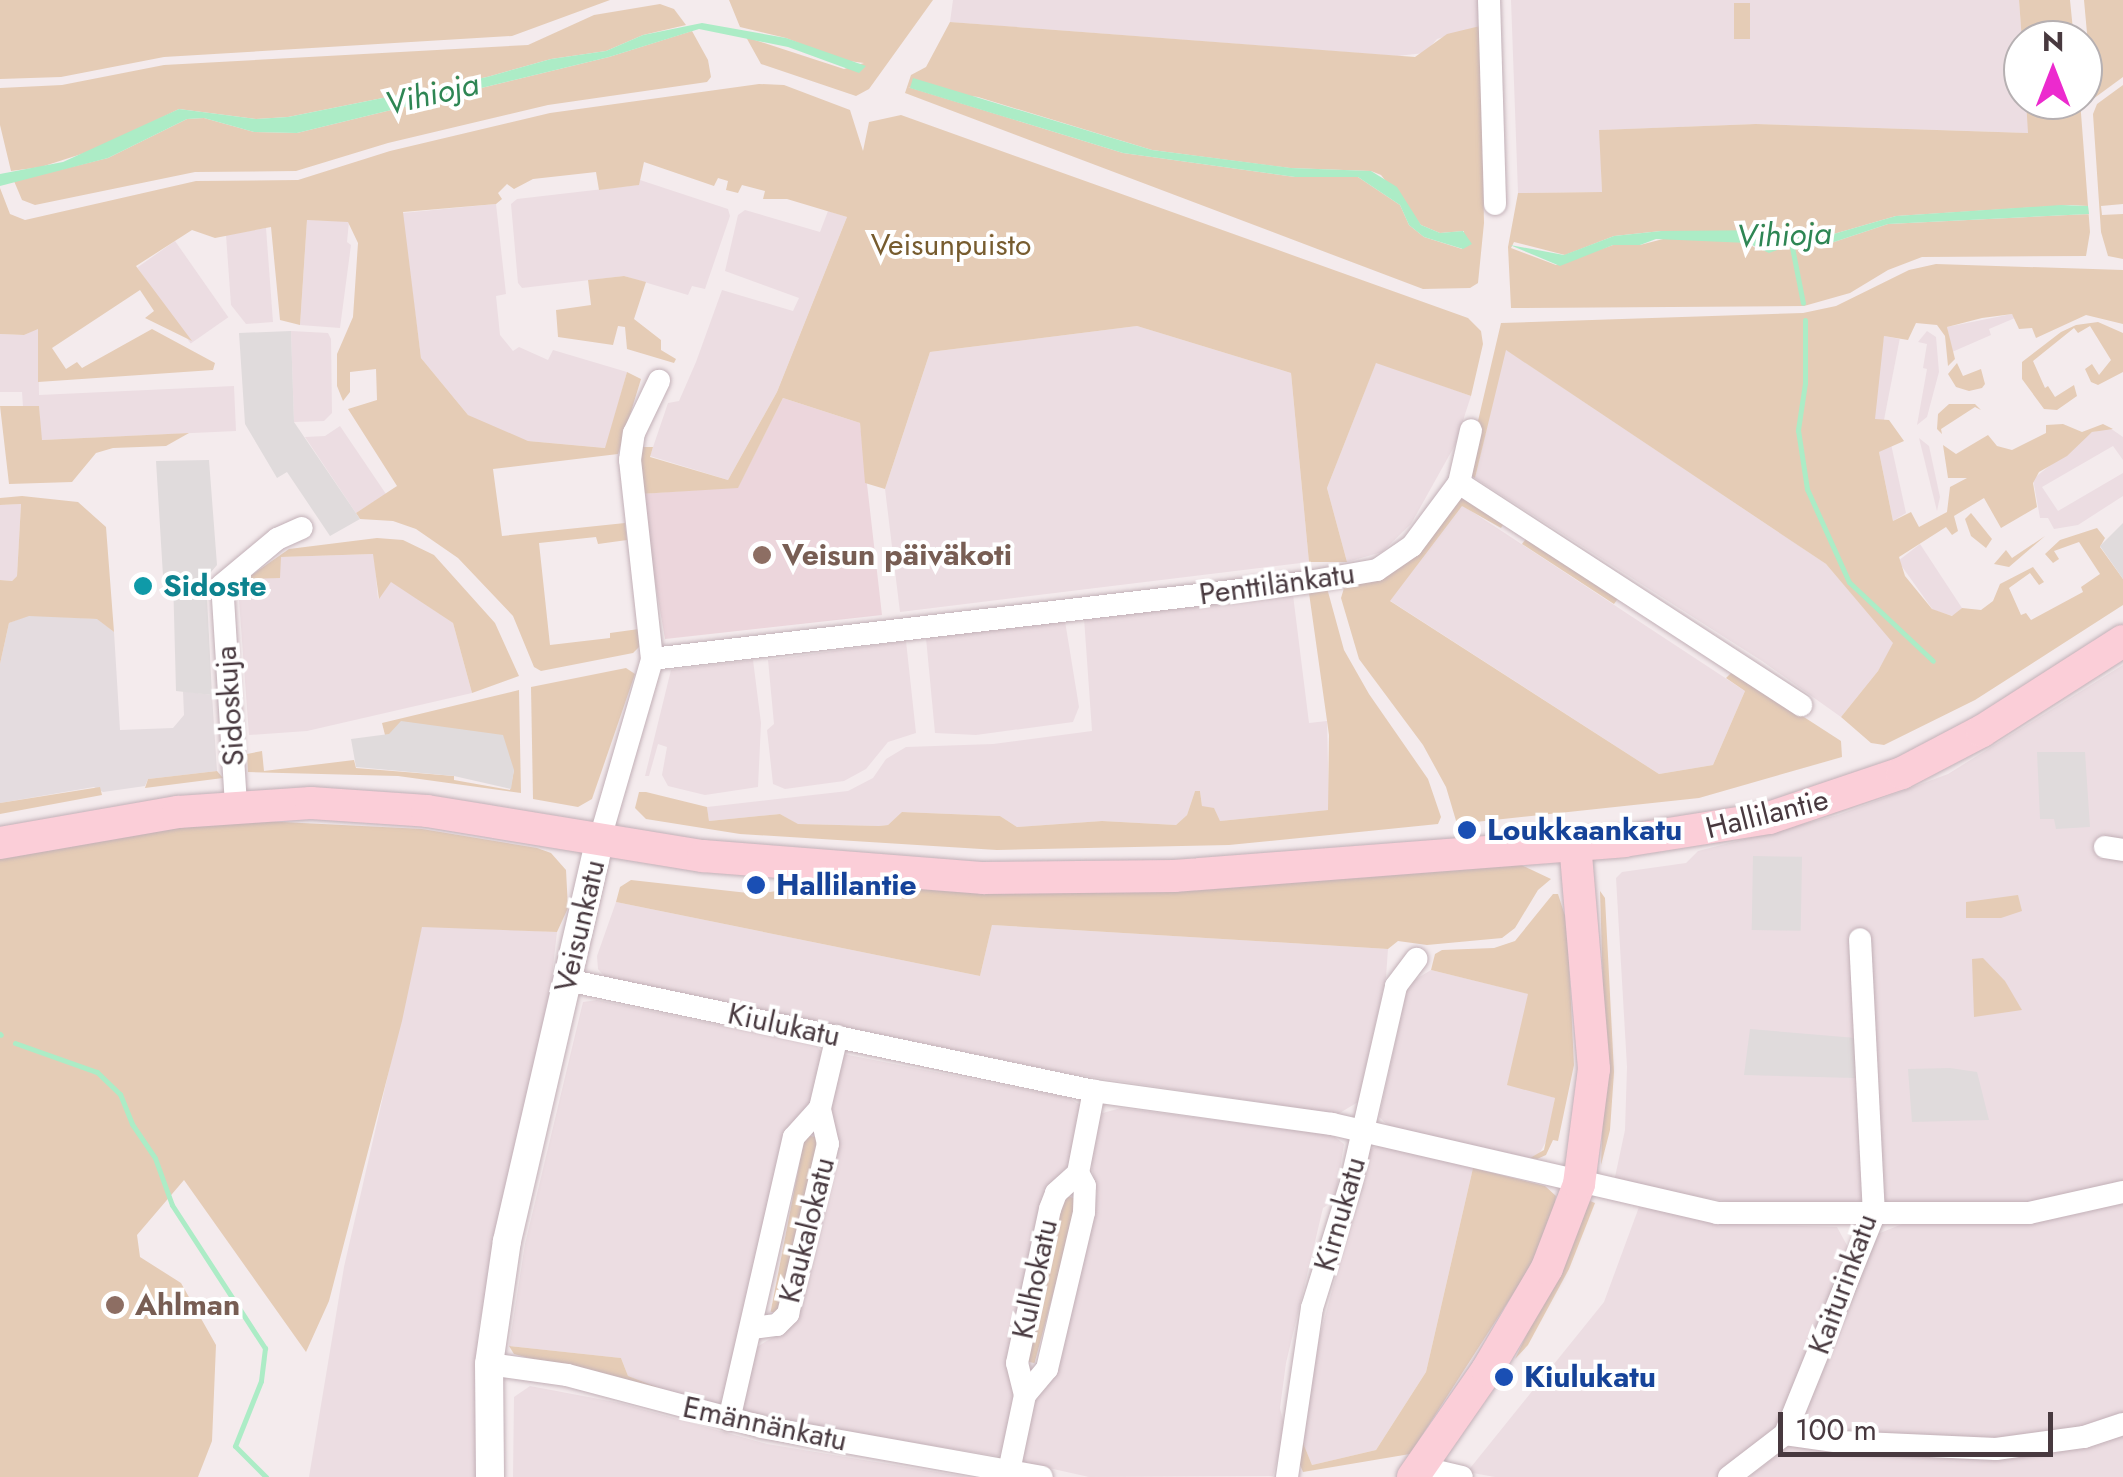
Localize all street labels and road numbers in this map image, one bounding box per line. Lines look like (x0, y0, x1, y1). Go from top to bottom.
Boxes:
street label: Penttilänkatu (1197, 555, 1357, 613)
street label: Sidoskuja (208, 645, 252, 767)
street label: Hallilantie (1702, 781, 1832, 847)
street label: Veisunkatu (547, 856, 613, 996)
street label: Kiulukatu (725, 996, 843, 1054)
street label: Kirnukatu (1307, 1153, 1373, 1275)
street label: Kaukalokatu (772, 1154, 842, 1306)
street label: Kaiturinkatu (1801, 1209, 1885, 1359)
street label: Kulhokatu (1005, 1216, 1065, 1342)
street label: Emännänkatu (680, 1389, 850, 1459)

